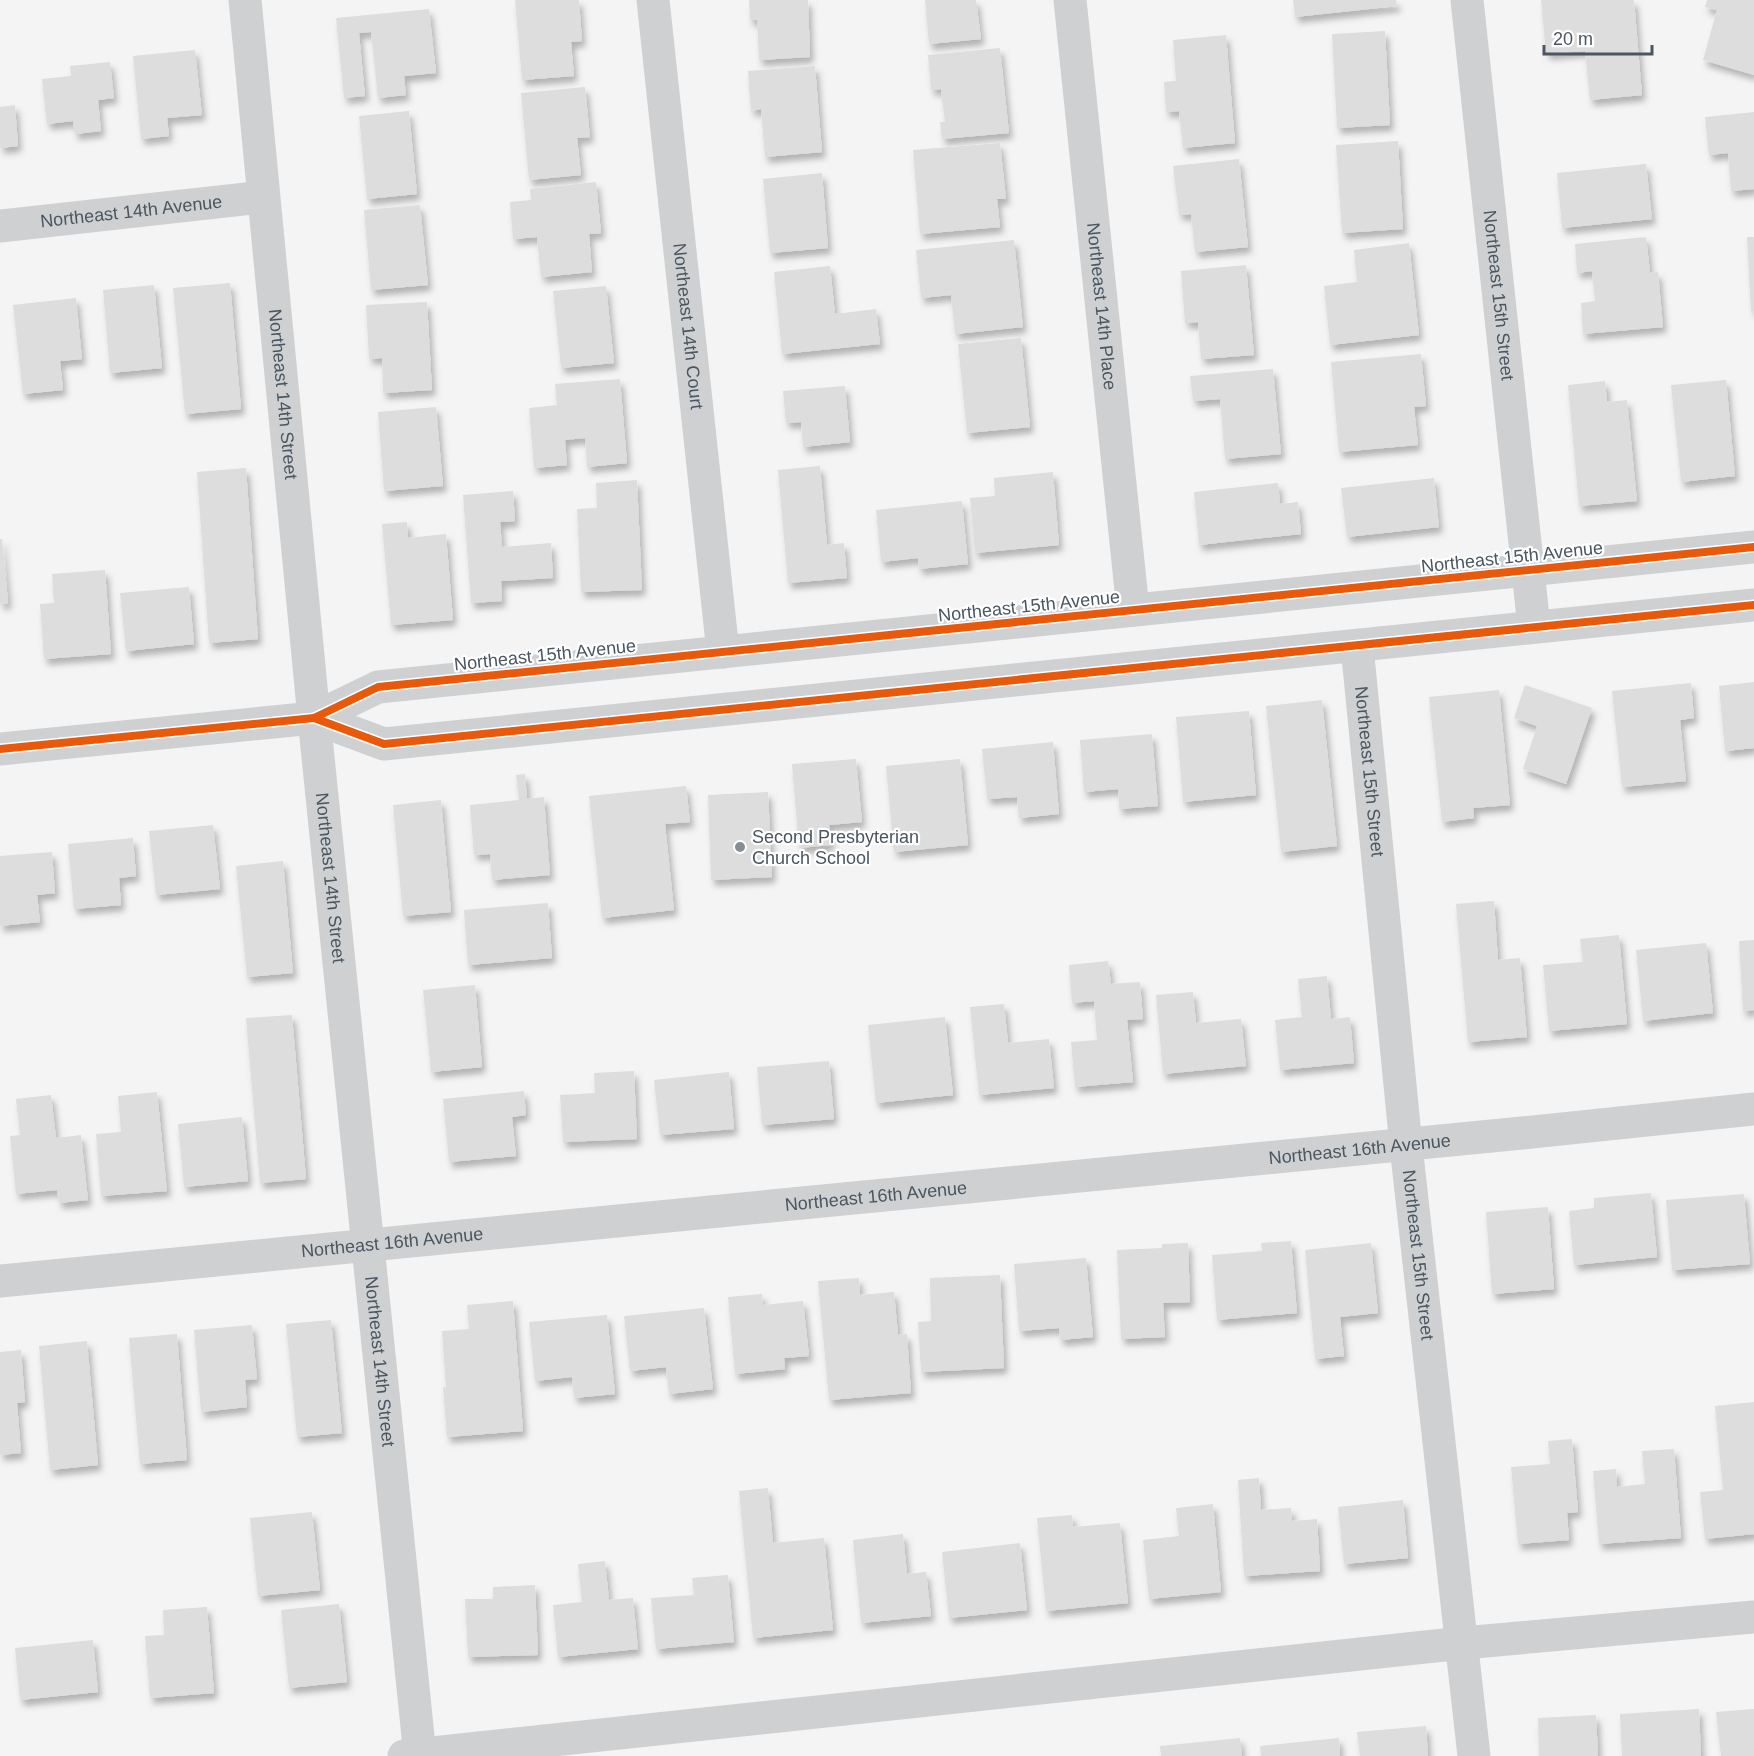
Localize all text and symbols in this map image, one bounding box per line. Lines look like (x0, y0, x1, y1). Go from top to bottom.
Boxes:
scale bar (1544, 18, 1652, 56)
text: 20 m (1553, 29, 1593, 49)
street label: Northeast 14th Avenue (39, 192, 223, 231)
street label: Northeast 15th Street (1480, 209, 1518, 382)
street label: Northeast 14th Place (1083, 222, 1120, 391)
street label: Northeast 14th Court (669, 242, 707, 410)
street label: Northeast 14th Street (265, 308, 301, 480)
street label: Northeast 15th Avenue (1420, 538, 1604, 576)
street label: Northeast 15th Avenue (937, 587, 1121, 625)
street label: Northeast 15th Avenue (453, 636, 637, 674)
street label: Northeast 15th Street (1351, 685, 1388, 858)
street label: Northeast 14th Street (312, 792, 349, 964)
place label: Second Presbyterian Church School (752, 827, 919, 868)
marker: Second Presbyterian Church School (733, 840, 747, 854)
street label: Northeast 16th Avenue (1268, 1130, 1452, 1168)
street label: Northeast 15th Street (1399, 1169, 1438, 1341)
street label: Northeast 16th Avenue (784, 1178, 968, 1215)
street label: Northeast 16th Avenue (300, 1224, 484, 1261)
street label: Northeast 14th Street (361, 1275, 398, 1448)

